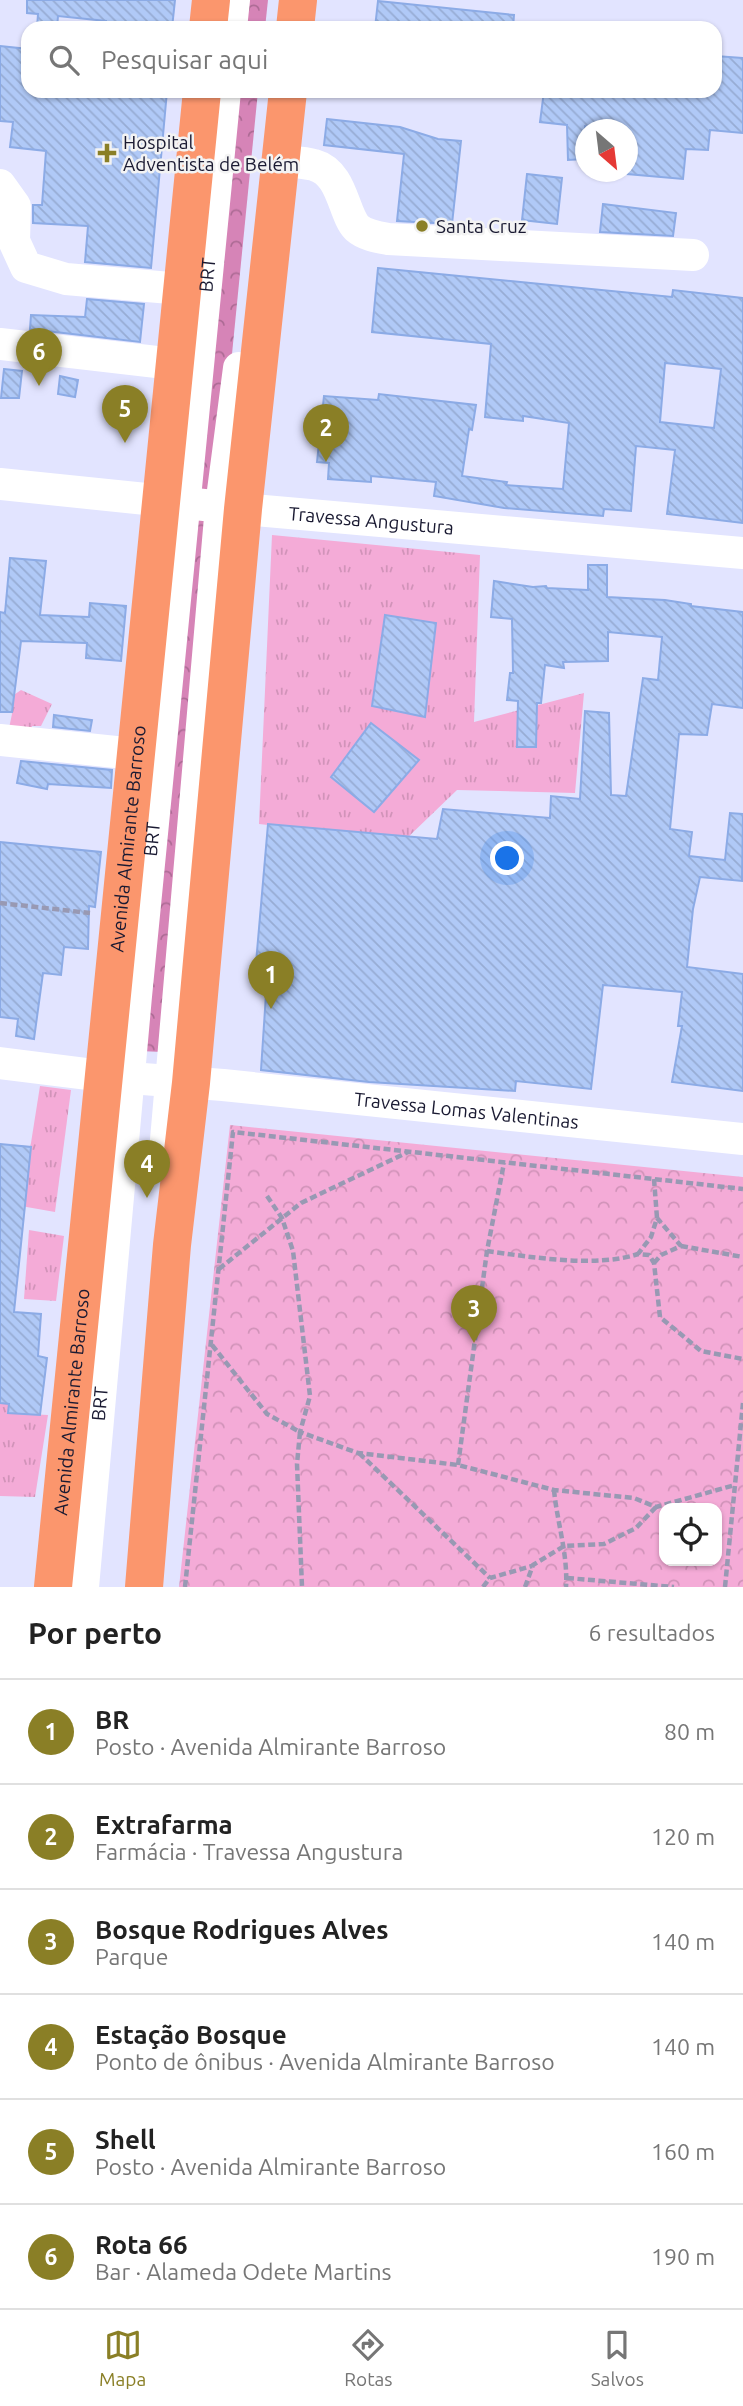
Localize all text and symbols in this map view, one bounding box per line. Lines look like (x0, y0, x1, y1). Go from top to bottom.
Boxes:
search box (21, 21, 722, 98)
icon: search (45, 41, 83, 79)
text: Pesquisar aqui (101, 45, 268, 74)
north arrow (575, 119, 638, 182)
place label: Hospital Adventista de Belém (123, 131, 299, 175)
marker: Hospital Adventista de Belém (97, 143, 117, 163)
place label: Santa Cruz (436, 215, 527, 237)
marker: Santa Cruz (414, 218, 430, 234)
street label: BRT (194, 256, 220, 293)
pin: 6 (16, 328, 62, 386)
pin: 5 (102, 385, 148, 443)
pin: 2 (303, 404, 349, 462)
street label: Travessa Angustura (288, 502, 455, 539)
street label: Avenida Almirante Barroso (105, 724, 150, 953)
street label: BRT (139, 820, 164, 857)
your location (490, 841, 524, 875)
pin: 1 (248, 951, 294, 1009)
street label: Travessa Lomas Valentinas (353, 1088, 580, 1133)
pin: 4 (124, 1140, 170, 1198)
pin: 3 (451, 1285, 497, 1343)
street label: Avenida Almirante Barroso (49, 1287, 94, 1516)
street label: BRT (87, 1385, 112, 1422)
map controls (659, 1503, 722, 1566)
button: locate (659, 1503, 722, 1566)
text: Por perto (28, 1616, 162, 1650)
text: 6 resultados (589, 1620, 715, 1645)
text: BR (95, 1705, 129, 1734)
text: 1 (45, 1719, 57, 1744)
text: 80 m (664, 1719, 715, 1744)
text: Posto · Avenida Almirante Barroso (95, 1734, 446, 1759)
text: Extrafarma (95, 1810, 233, 1839)
text: 2 (45, 1824, 57, 1849)
text: 120 m (651, 1824, 715, 1849)
text: Farmácia · Travessa Angustura (95, 1839, 403, 1864)
text: Bosque Rodrigues Alves (95, 1915, 389, 1944)
text: 3 (45, 1929, 57, 1954)
text: 140 m (651, 1929, 715, 1954)
text: Parque (95, 1944, 168, 1969)
text: Estação Bosque (95, 2020, 287, 2049)
text: 4 (45, 2034, 57, 2059)
text: 140 m (651, 2034, 715, 2059)
text: Ponto de ônibus · Avenida Almirante Barroso (95, 2049, 555, 2074)
text: Shell (95, 2125, 156, 2154)
text: 5 (45, 2139, 57, 2164)
text: 160 m (651, 2139, 715, 2164)
text: Posto · Avenida Almirante Barroso (95, 2154, 446, 2179)
text: Rota 66 (95, 2230, 188, 2259)
text: 6 (45, 2244, 57, 2269)
text: 190 m (651, 2244, 715, 2269)
text: Bar · Alameda Odete Martins (95, 2259, 392, 2284)
tab: Mapa (99, 2326, 146, 2390)
tab: Rotas (344, 2326, 393, 2390)
tab: Salvos (591, 2326, 644, 2390)

